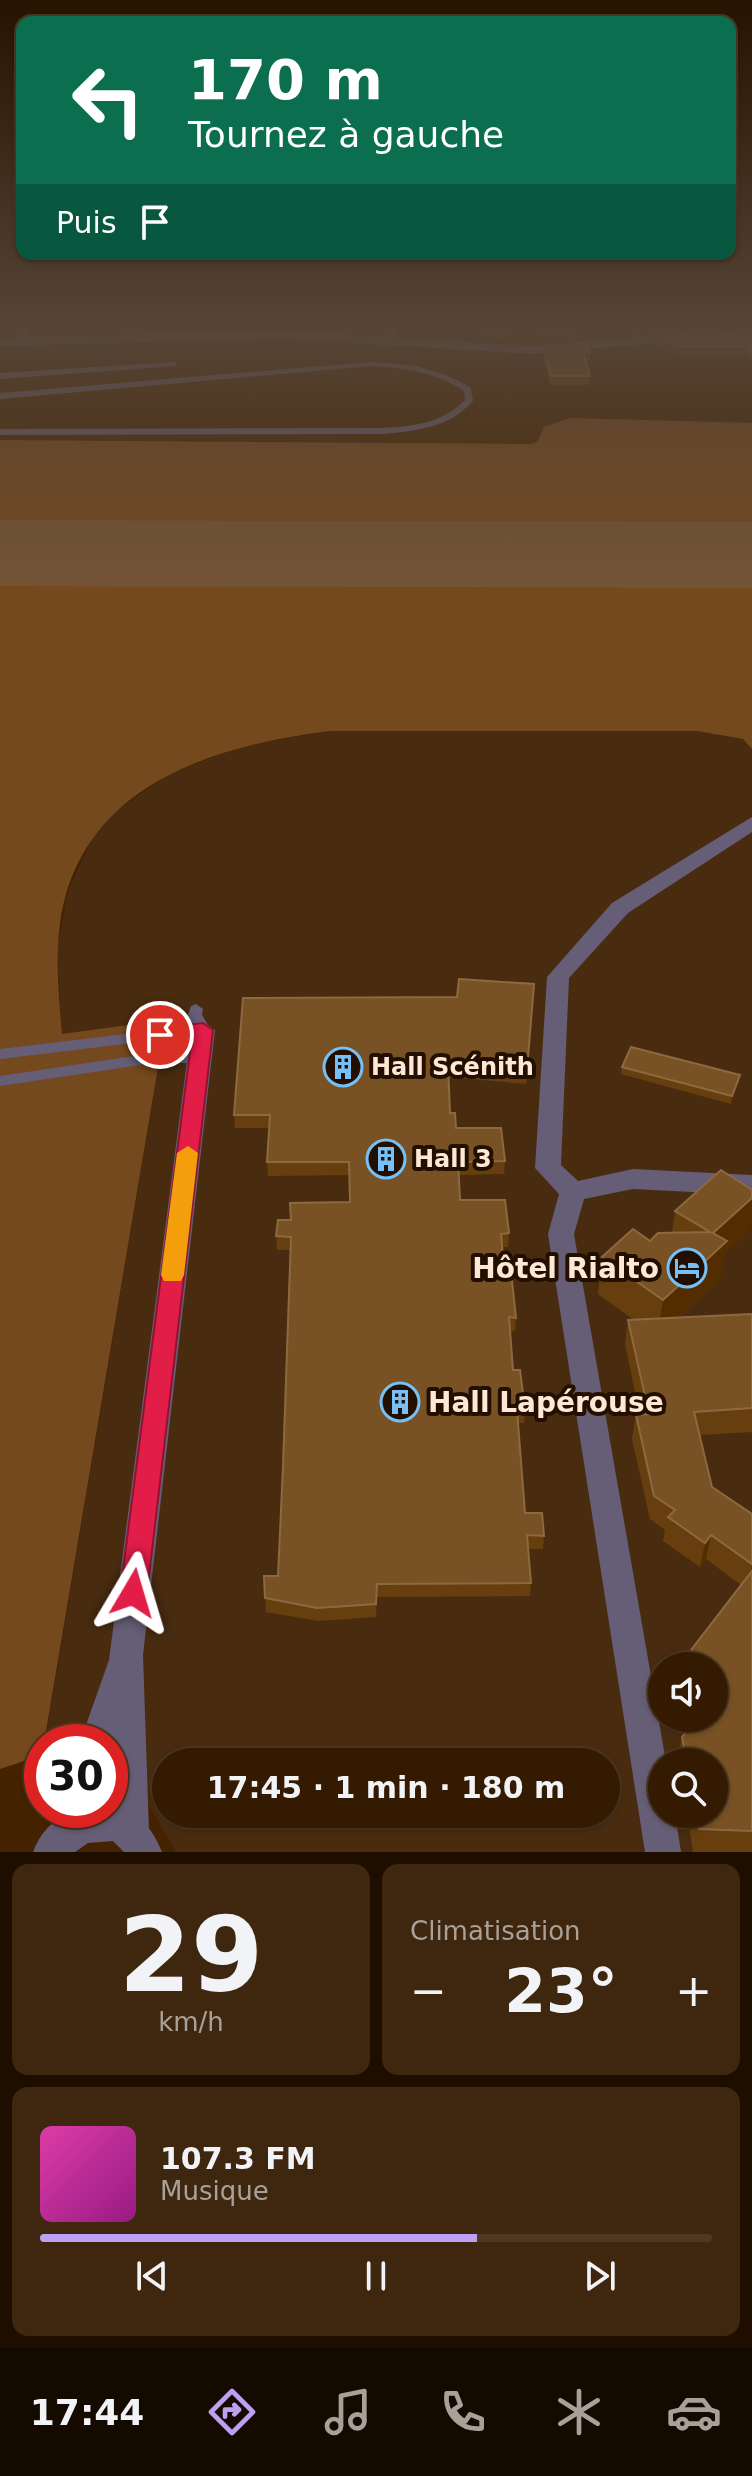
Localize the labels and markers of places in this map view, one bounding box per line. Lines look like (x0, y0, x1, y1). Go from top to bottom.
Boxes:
pin (126, 1001, 194, 1069)
building icon: Hall Scénith (322, 1046, 364, 1088)
place label: Hall Scénith (371, 1053, 534, 1081)
building icon: Hall 3 (365, 1138, 407, 1180)
place label: Hall 3 (414, 1145, 492, 1173)
hotel icon: Hôtel Rialto (666, 1247, 708, 1289)
place label: Hôtel Rialto (472, 1252, 659, 1285)
building icon: Hall Lapérouse (379, 1381, 421, 1423)
place label: Hall Lapérouse (428, 1386, 664, 1419)

